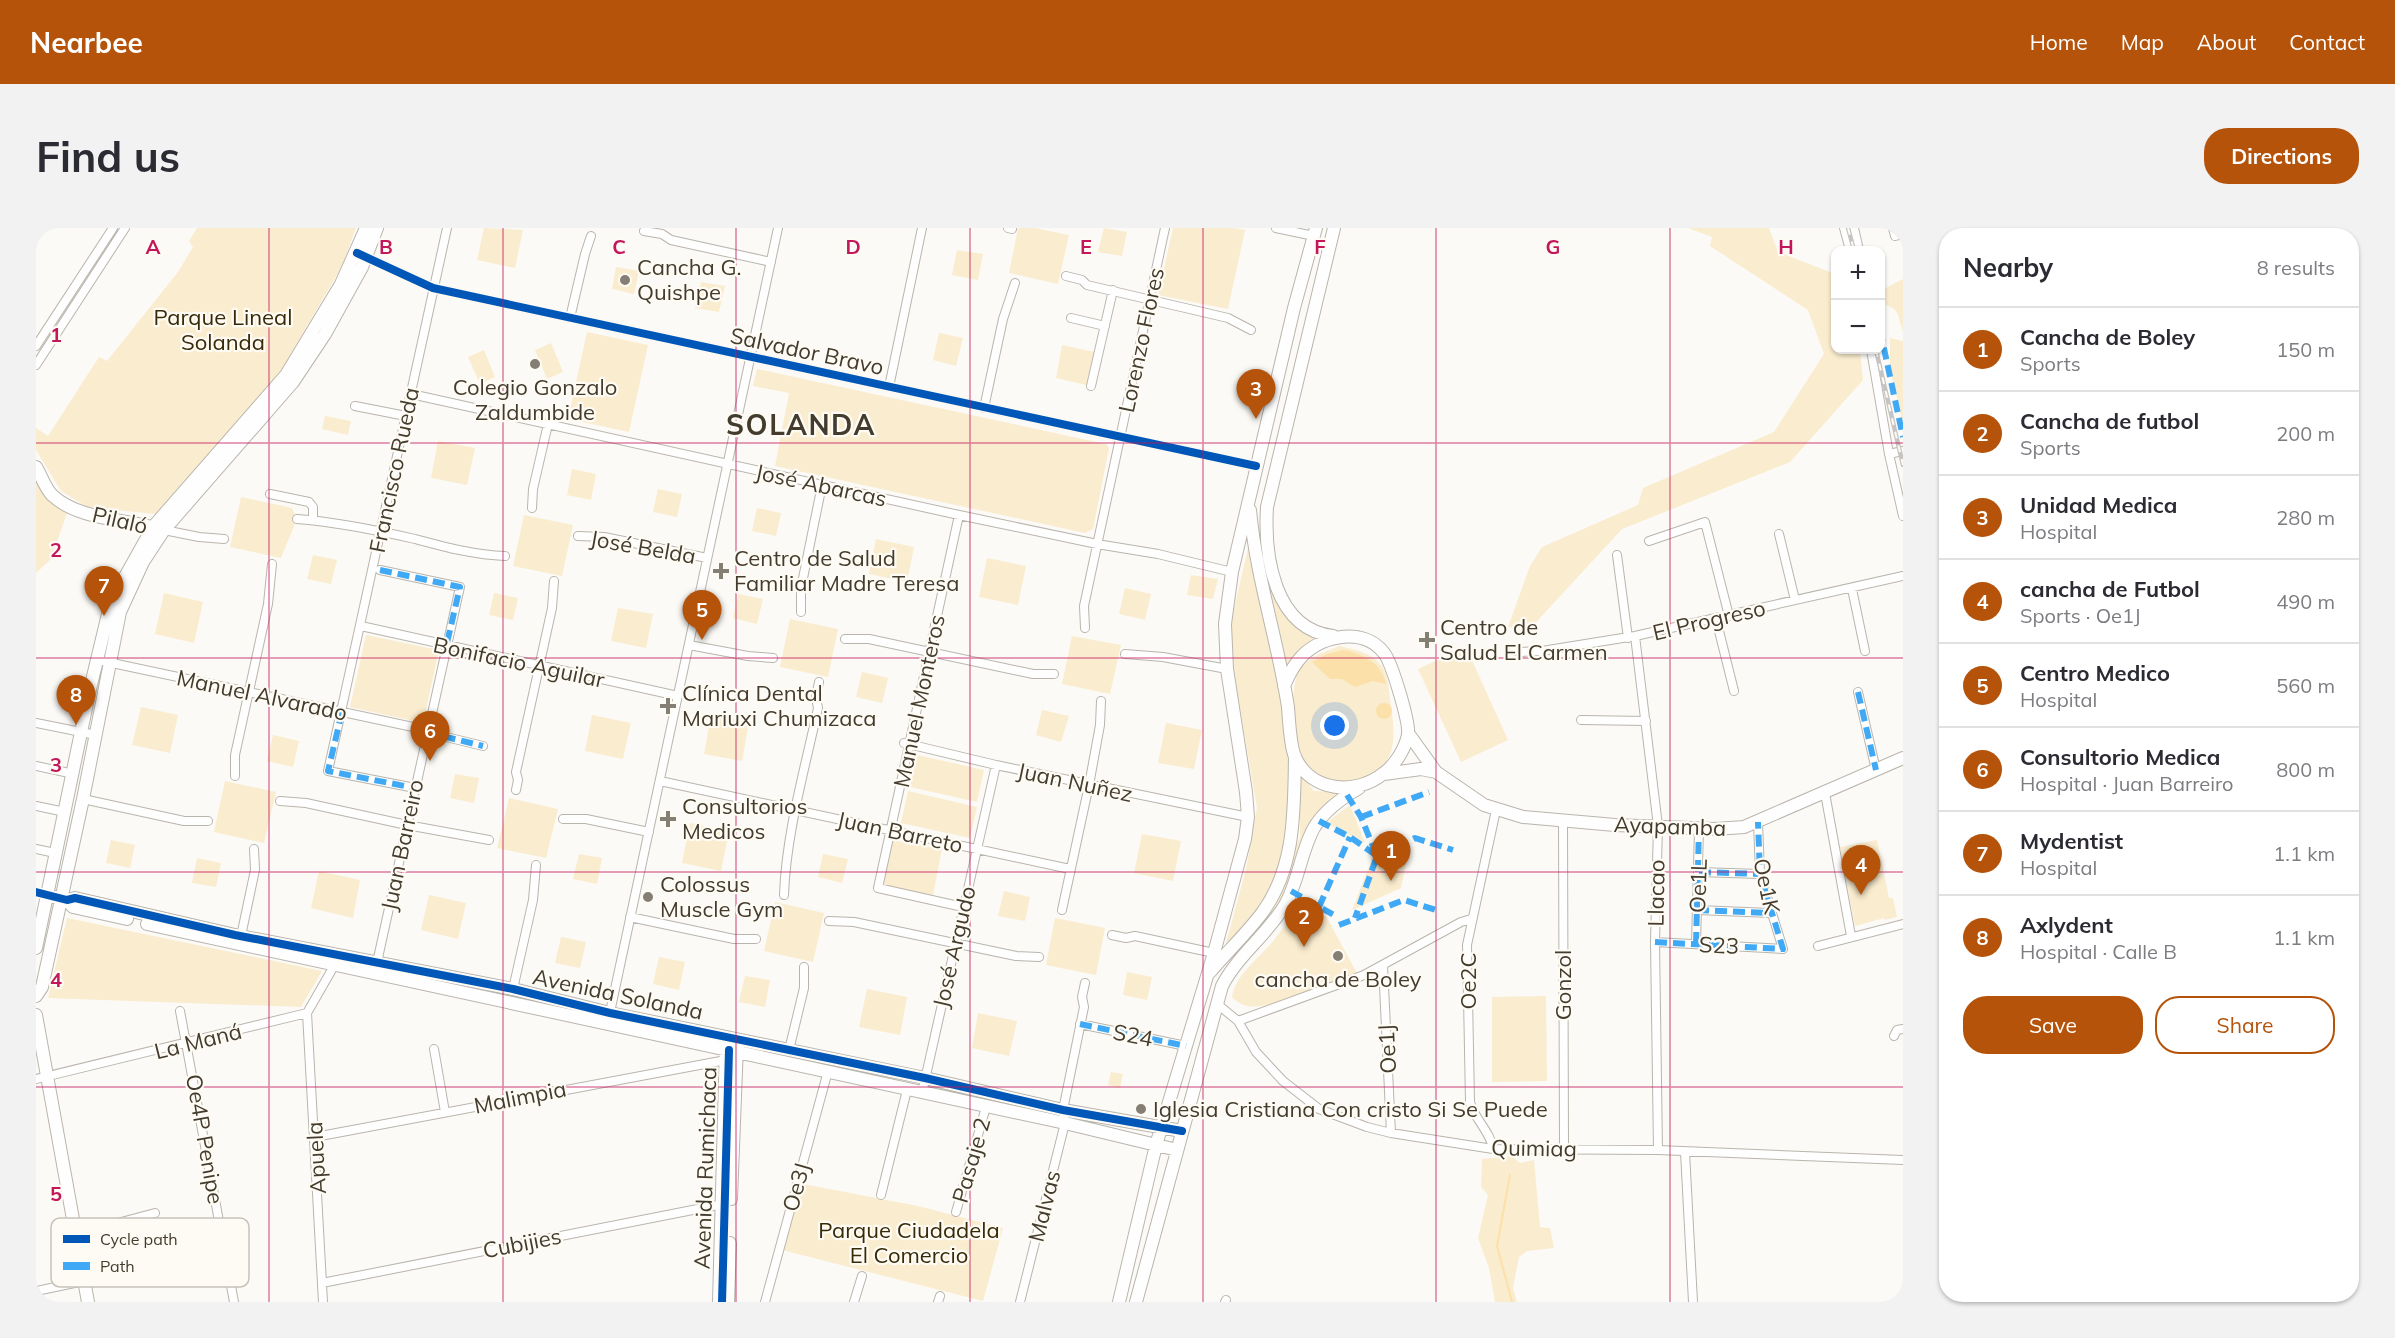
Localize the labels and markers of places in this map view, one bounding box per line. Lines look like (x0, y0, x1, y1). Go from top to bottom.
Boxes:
place label: Cancha G. Quishpe (637, 253, 742, 306)
marker: Cancha G. Quishpe (618, 273, 632, 287)
marker: Colegio Gonzalo Zaldumbide (528, 357, 542, 371)
pin: 3 (1236, 370, 1276, 419)
place label: Colegio Gonzalo Zaldumbide (453, 373, 617, 426)
place label: Centro de Salud Familiar Madre Teresa (734, 544, 959, 597)
marker: Centro de Salud Familiar Madre Teresa (712, 562, 730, 580)
pin: 7 (84, 566, 124, 616)
pin: 5 (682, 590, 722, 640)
place label: Centro de Salud El Carmen (1440, 613, 1608, 666)
marker: Centro de Salud El Carmen (1418, 631, 1436, 649)
pin: 8 (56, 676, 96, 725)
place label: Clínica Dental Mariuxi Chumizaca (682, 679, 876, 732)
marker: Clínica Dental Mariuxi Chumizaca (659, 697, 677, 715)
pin: 6 (410, 712, 450, 761)
place label: Consultorios Medicos (682, 792, 807, 845)
marker: Consultorios Medicos (659, 810, 677, 828)
pin: 1 (1372, 832, 1410, 881)
pin: 4 (1842, 846, 1880, 895)
place label: Colossus Muscle Gym (660, 870, 783, 923)
marker: Colossus Muscle Gym (641, 890, 655, 904)
pin: 2 (1284, 898, 1324, 947)
marker: cancha de Boley (1331, 949, 1345, 963)
place label: cancha de Boley (1255, 965, 1422, 993)
place label: Iglesia Cristiana Con cristo Si Se Puede (1153, 1095, 1548, 1123)
marker: Iglesia Cristiana Con cristo Si Se Puede (1134, 1102, 1148, 1116)

